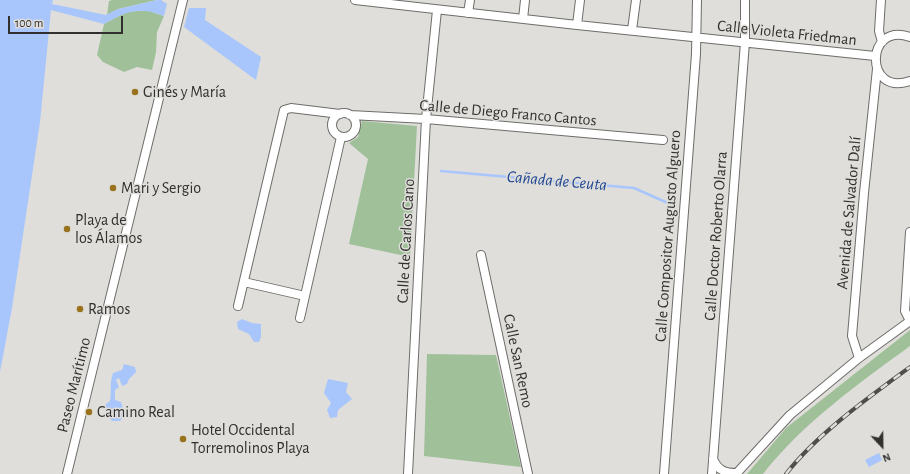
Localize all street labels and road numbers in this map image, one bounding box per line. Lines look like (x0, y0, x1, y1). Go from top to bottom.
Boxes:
street label: Calle Violeta Friedman (716, 16, 858, 50)
street label: Calle de Diego Franco Cantos (419, 96, 597, 130)
street label: Calle Compositor Augusto Alguero (651, 130, 685, 342)
street label: Avenida de Salvador Dalí (833, 136, 865, 290)
street label: Calle Doctor Roberto Olarra (701, 151, 731, 321)
street label: Calle de Carlos Cano (393, 178, 419, 304)
street label: Calle San Remo (499, 312, 537, 410)
street label: Paseo Marítimo (53, 335, 95, 435)

